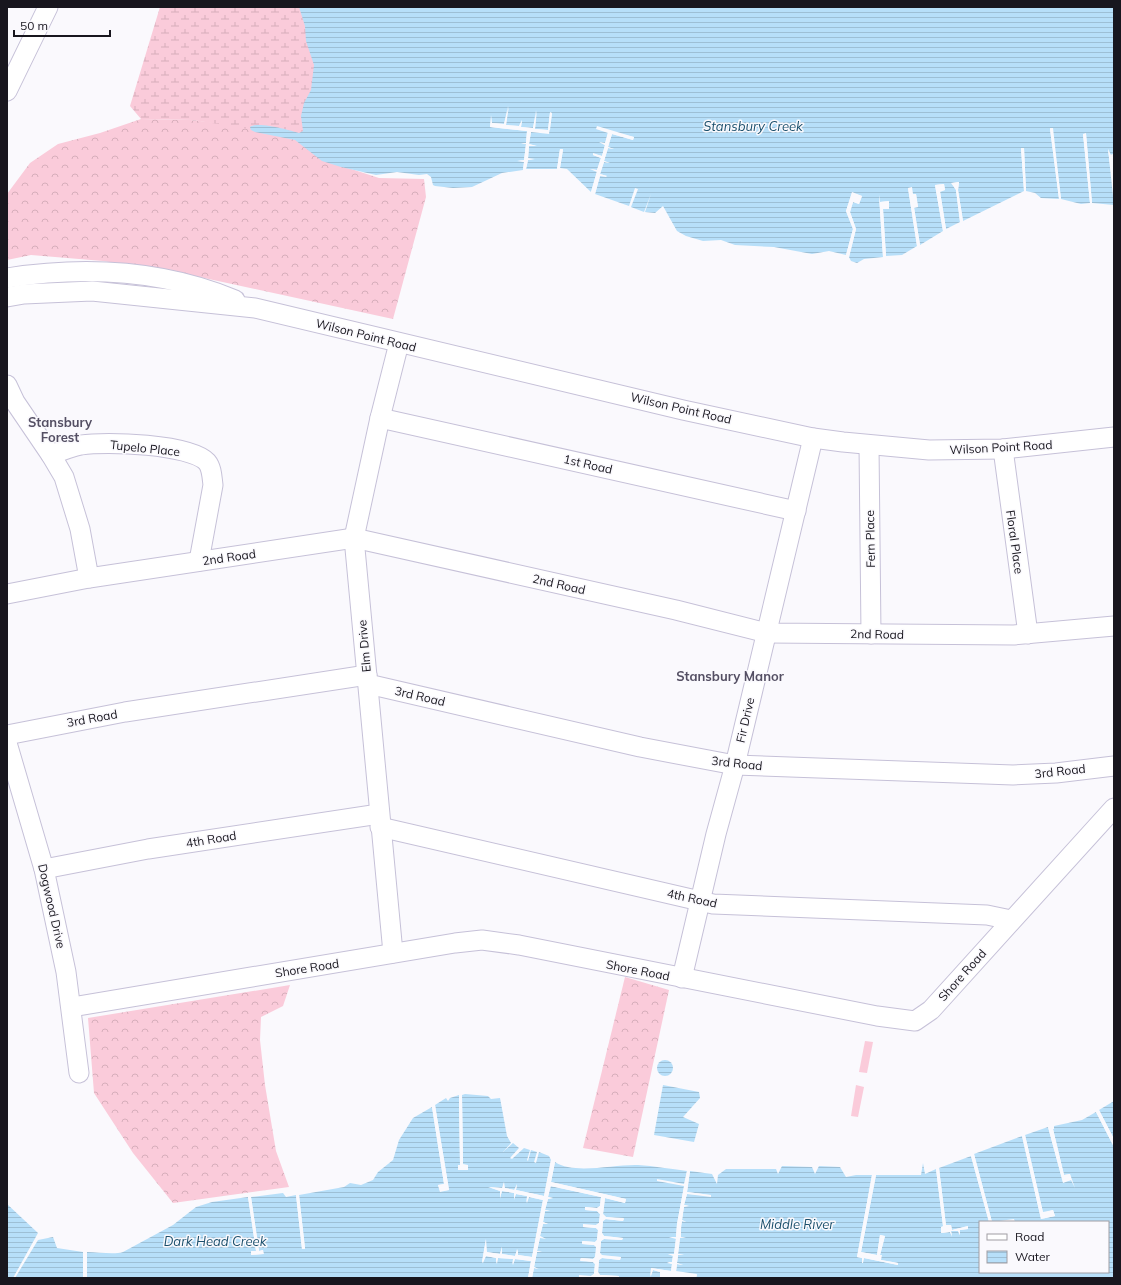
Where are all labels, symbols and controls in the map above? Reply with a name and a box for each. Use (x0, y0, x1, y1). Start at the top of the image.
scale bar (14, 12, 110, 38)
text: 50 m (20, 18, 48, 33)
water label: Stansbury Creek (703, 118, 803, 134)
street label: Wilson Point Road (314, 315, 418, 355)
street label: Wilson Point Road (629, 389, 733, 427)
district label: Stansbury Forest (28, 414, 93, 445)
street label: Tupelo Place (109, 437, 181, 459)
street label: Wilson Point Road (949, 437, 1053, 457)
street label: 1st Road (562, 451, 614, 477)
street label: Floral Place (1003, 509, 1027, 575)
street label: Fern Place (862, 510, 878, 568)
street label: 2nd Road (201, 546, 257, 568)
street label: 2nd Road (531, 571, 587, 597)
street label: Elm Drive (354, 619, 374, 673)
street label: 2nd Road (850, 626, 904, 642)
district label: Stansbury Manor (676, 668, 785, 685)
street label: 3rd Road (393, 683, 447, 709)
street label: Fir Drive (733, 696, 757, 744)
street label: 3rd Road (65, 706, 119, 730)
street label: 3rd Road (711, 753, 763, 773)
street label: 3rd Road (1034, 761, 1086, 781)
street label: 4th Road (185, 828, 237, 850)
street label: Dogwood Drive (35, 862, 69, 950)
street label: 4th Road (666, 885, 718, 911)
street label: Shore Road (935, 946, 989, 1004)
street label: Shore Road (274, 956, 340, 980)
street label: Shore Road (605, 956, 671, 984)
water label: Middle River (760, 1216, 835, 1232)
legend (979, 1221, 1109, 1273)
text: Road (1015, 1229, 1044, 1244)
water label: Dark Head Creek (164, 1233, 267, 1249)
text: Water (1015, 1249, 1051, 1264)

